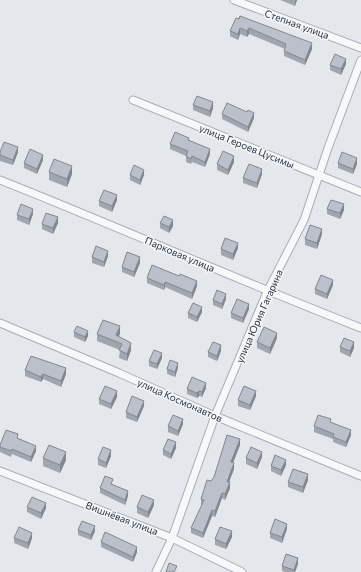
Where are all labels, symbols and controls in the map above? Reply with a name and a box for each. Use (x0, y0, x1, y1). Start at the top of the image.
street label: Степная улица (263, 7, 331, 41)
street label: улица Героев Цусимы (198, 121, 296, 171)
street label: Парковая улица (143, 234, 217, 274)
street label: улица Юрия Гагарина (233, 267, 285, 365)
street label: улица Космонавтов (136, 376, 224, 424)
street label: Вишнёвая улица (84, 499, 160, 537)

